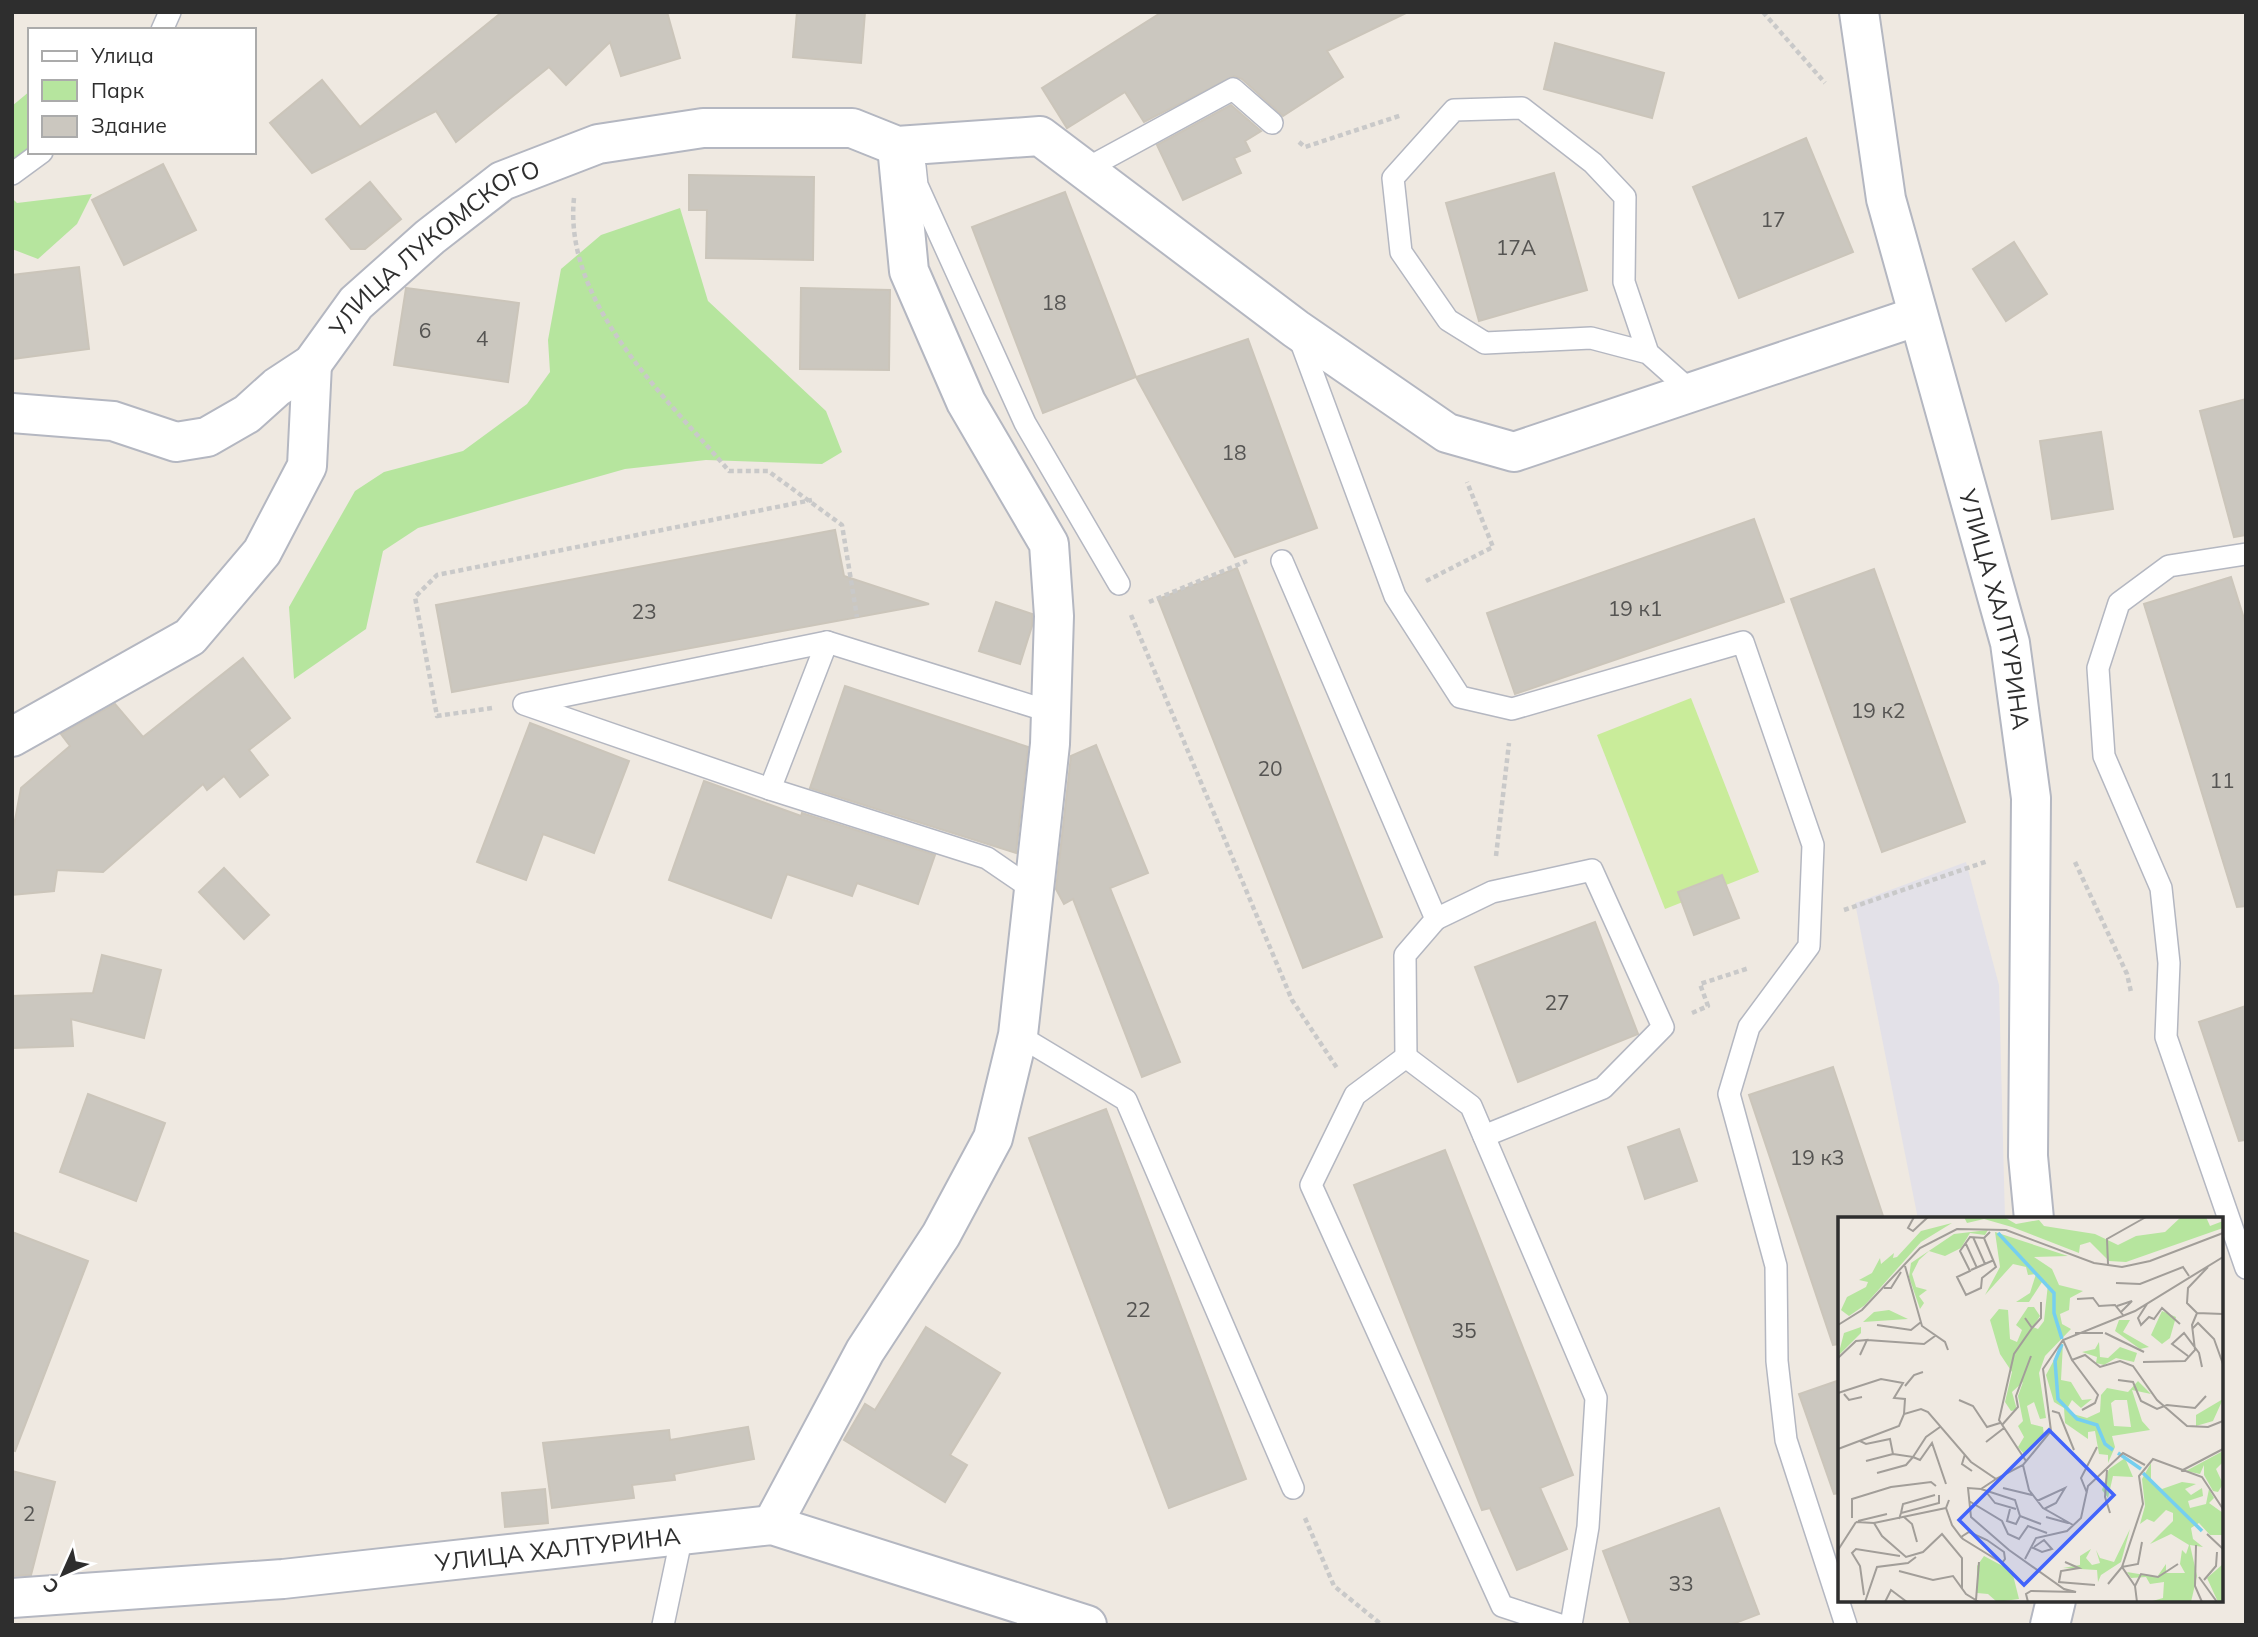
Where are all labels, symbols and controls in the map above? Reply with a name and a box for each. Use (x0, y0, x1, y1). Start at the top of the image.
legend (28, 28, 256, 154)
text: Улица (90, 42, 154, 68)
text: Парк (91, 77, 145, 103)
text: Здание (91, 112, 167, 138)
street label: УЛИЦА ЛУКОМСКОГО (322, 153, 544, 343)
house number: 17 (1760, 206, 1786, 232)
house number: 17А (1496, 234, 1537, 260)
house number: 18 (1041, 289, 1067, 315)
house number: 6 (419, 317, 431, 343)
house number: 4 (476, 325, 489, 351)
house number: 18 (1221, 439, 1247, 465)
street label: УЛИЦА ХАЛТУРИНА (1952, 485, 2037, 732)
house number: 19 к1 (1608, 595, 1662, 621)
house number: 23 (631, 598, 657, 624)
house number: 19 к2 (1851, 697, 1905, 723)
house number: 20 (1257, 755, 1283, 781)
house number: 11 (2209, 767, 2235, 793)
house number: 27 (1544, 989, 1570, 1015)
house number: 19 к3 (1790, 1144, 1844, 1170)
inset map (1838, 1217, 2223, 1602)
house number: 22 (1125, 1296, 1151, 1322)
house number: 35 (1451, 1317, 1477, 1343)
house number: 2 (23, 1500, 35, 1526)
street label: УЛИЦА ХАЛТУРИНА (432, 1520, 682, 1577)
north arrow (28, 1539, 98, 1609)
house number: 33 (1668, 1570, 1694, 1596)
text: С (38, 1573, 64, 1599)

